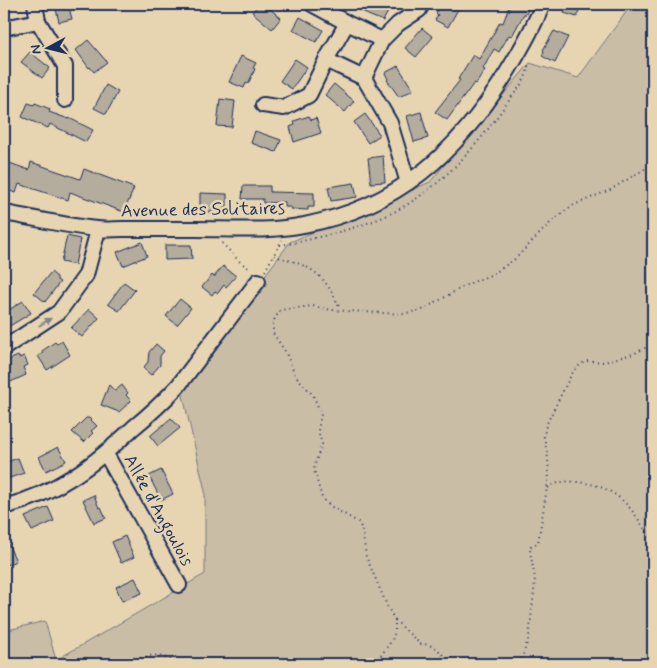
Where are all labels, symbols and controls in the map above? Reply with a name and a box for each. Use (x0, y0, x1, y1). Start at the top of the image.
north arrow (22, 22, 72, 72)
text: N (27, 44, 46, 55)
street label: Avenue des Solitaires (121, 197, 285, 223)
one-way arrow (38, 317, 51, 326)
street label: Allée d'Angoulois (116, 450, 199, 572)

